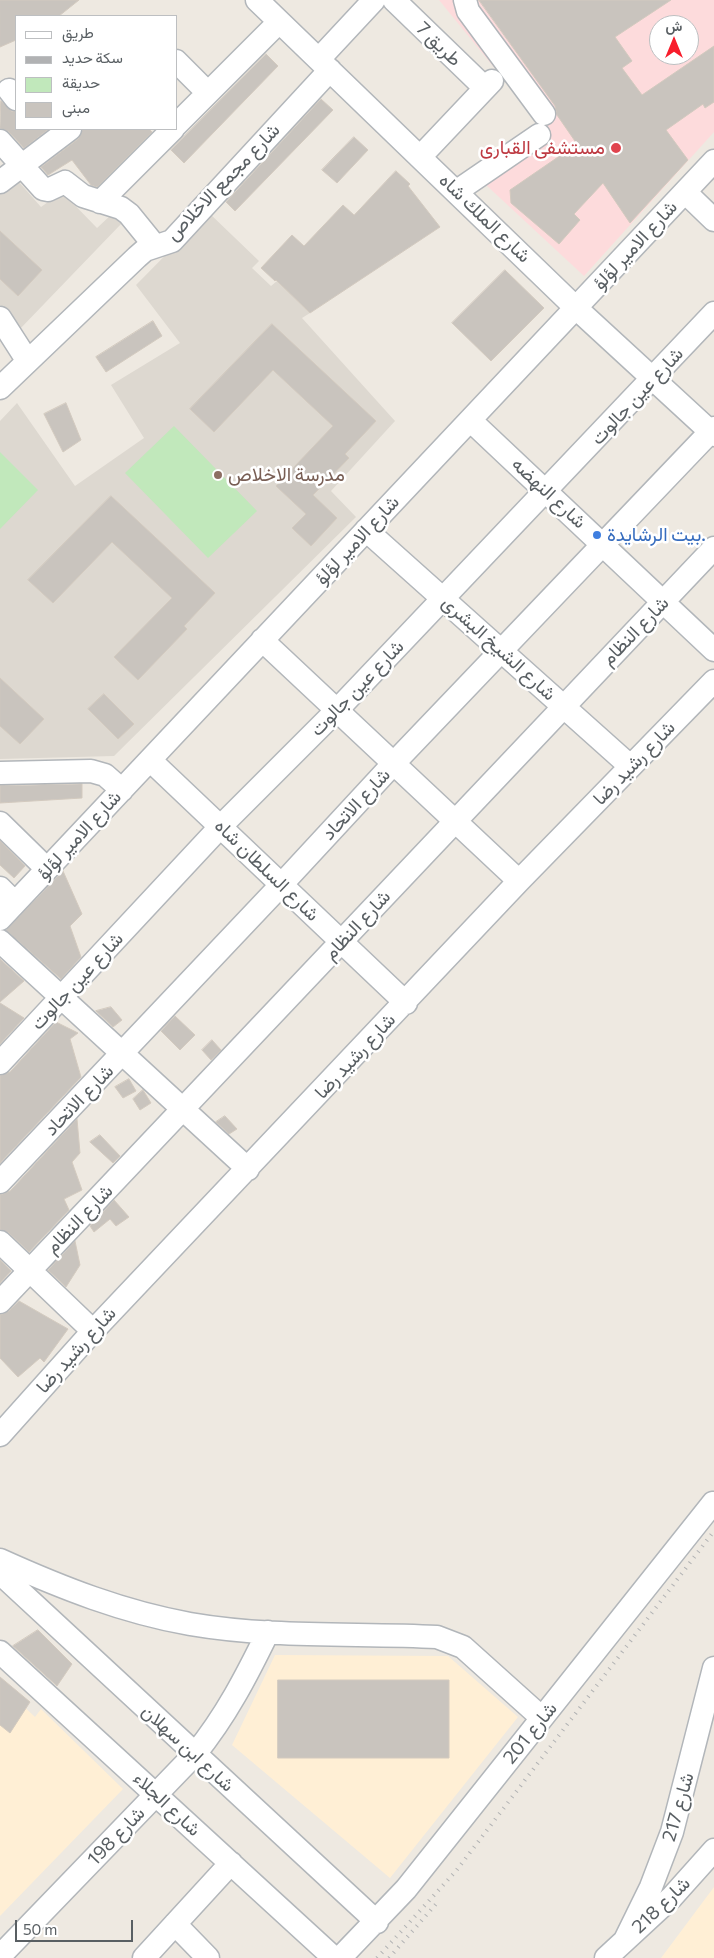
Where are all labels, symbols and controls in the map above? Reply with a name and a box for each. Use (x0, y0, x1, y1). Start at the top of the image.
legend (15, 15, 178, 130)
north arrow (649, 15, 699, 65)
street label: طريق 7 (412, 17, 466, 71)
text: ش (666, 17, 682, 34)
text: طريق (62, 23, 94, 41)
text: سكة حديد (62, 48, 123, 66)
text: حديقة (62, 73, 100, 91)
text: مبنى (62, 98, 90, 116)
street label: شارع مجمع الاخلاص (161, 119, 285, 245)
place label: مستشفى القبارى (480, 137, 605, 159)
marker: مستشفى القبارى (609, 141, 623, 155)
street label: شارع الملك شاه (434, 169, 536, 267)
street label: شارع الامير لؤلؤ (588, 196, 682, 294)
street label: شارع عين جالوت (586, 343, 688, 449)
street label: شارع النهضه (507, 453, 591, 533)
place label: مدرسة الاخلاص (228, 464, 345, 486)
marker: مدرسة الاخلاص (212, 469, 224, 481)
street label: شارع الامير لؤلؤ (310, 491, 404, 589)
place label: بيت الرشايدة. (607, 524, 706, 546)
marker: بيت الرشايدة. (591, 529, 603, 541)
street label: شارع الشيخ البشرى (437, 591, 561, 705)
street label: شارع النظام (597, 592, 673, 670)
street label: شارع عين جالوت (305, 635, 409, 741)
street label: شارع رشيد رضا (588, 716, 680, 810)
street label: شارع الاتحاد (317, 763, 395, 845)
street label: شارع الامير لؤلؤ (32, 786, 126, 884)
street label: شارع السلطان شاه (210, 814, 324, 926)
street label: شارع النظام (319, 885, 395, 965)
street label: شارع عين جالوت (26, 928, 128, 1034)
street label: شارع رشيد رضا (310, 1009, 400, 1103)
street label: شارع الاتحاد (40, 1060, 118, 1140)
street label: شارع النظام (41, 1180, 117, 1258)
street label: شارع رشيد رضا (31, 1302, 121, 1398)
street label: شارع 201 (498, 1698, 562, 1768)
street label: شارع ابن سهلان (137, 1699, 239, 1797)
street label: شارع الجلاء (129, 1767, 205, 1841)
street label: شارع 217 (657, 1770, 699, 1844)
street label: شارع 198 (82, 1802, 150, 1870)
street label: شارع 218 (627, 1872, 695, 1938)
scale bar (18, 1910, 135, 1942)
text: 50 m (23, 1920, 57, 1938)

